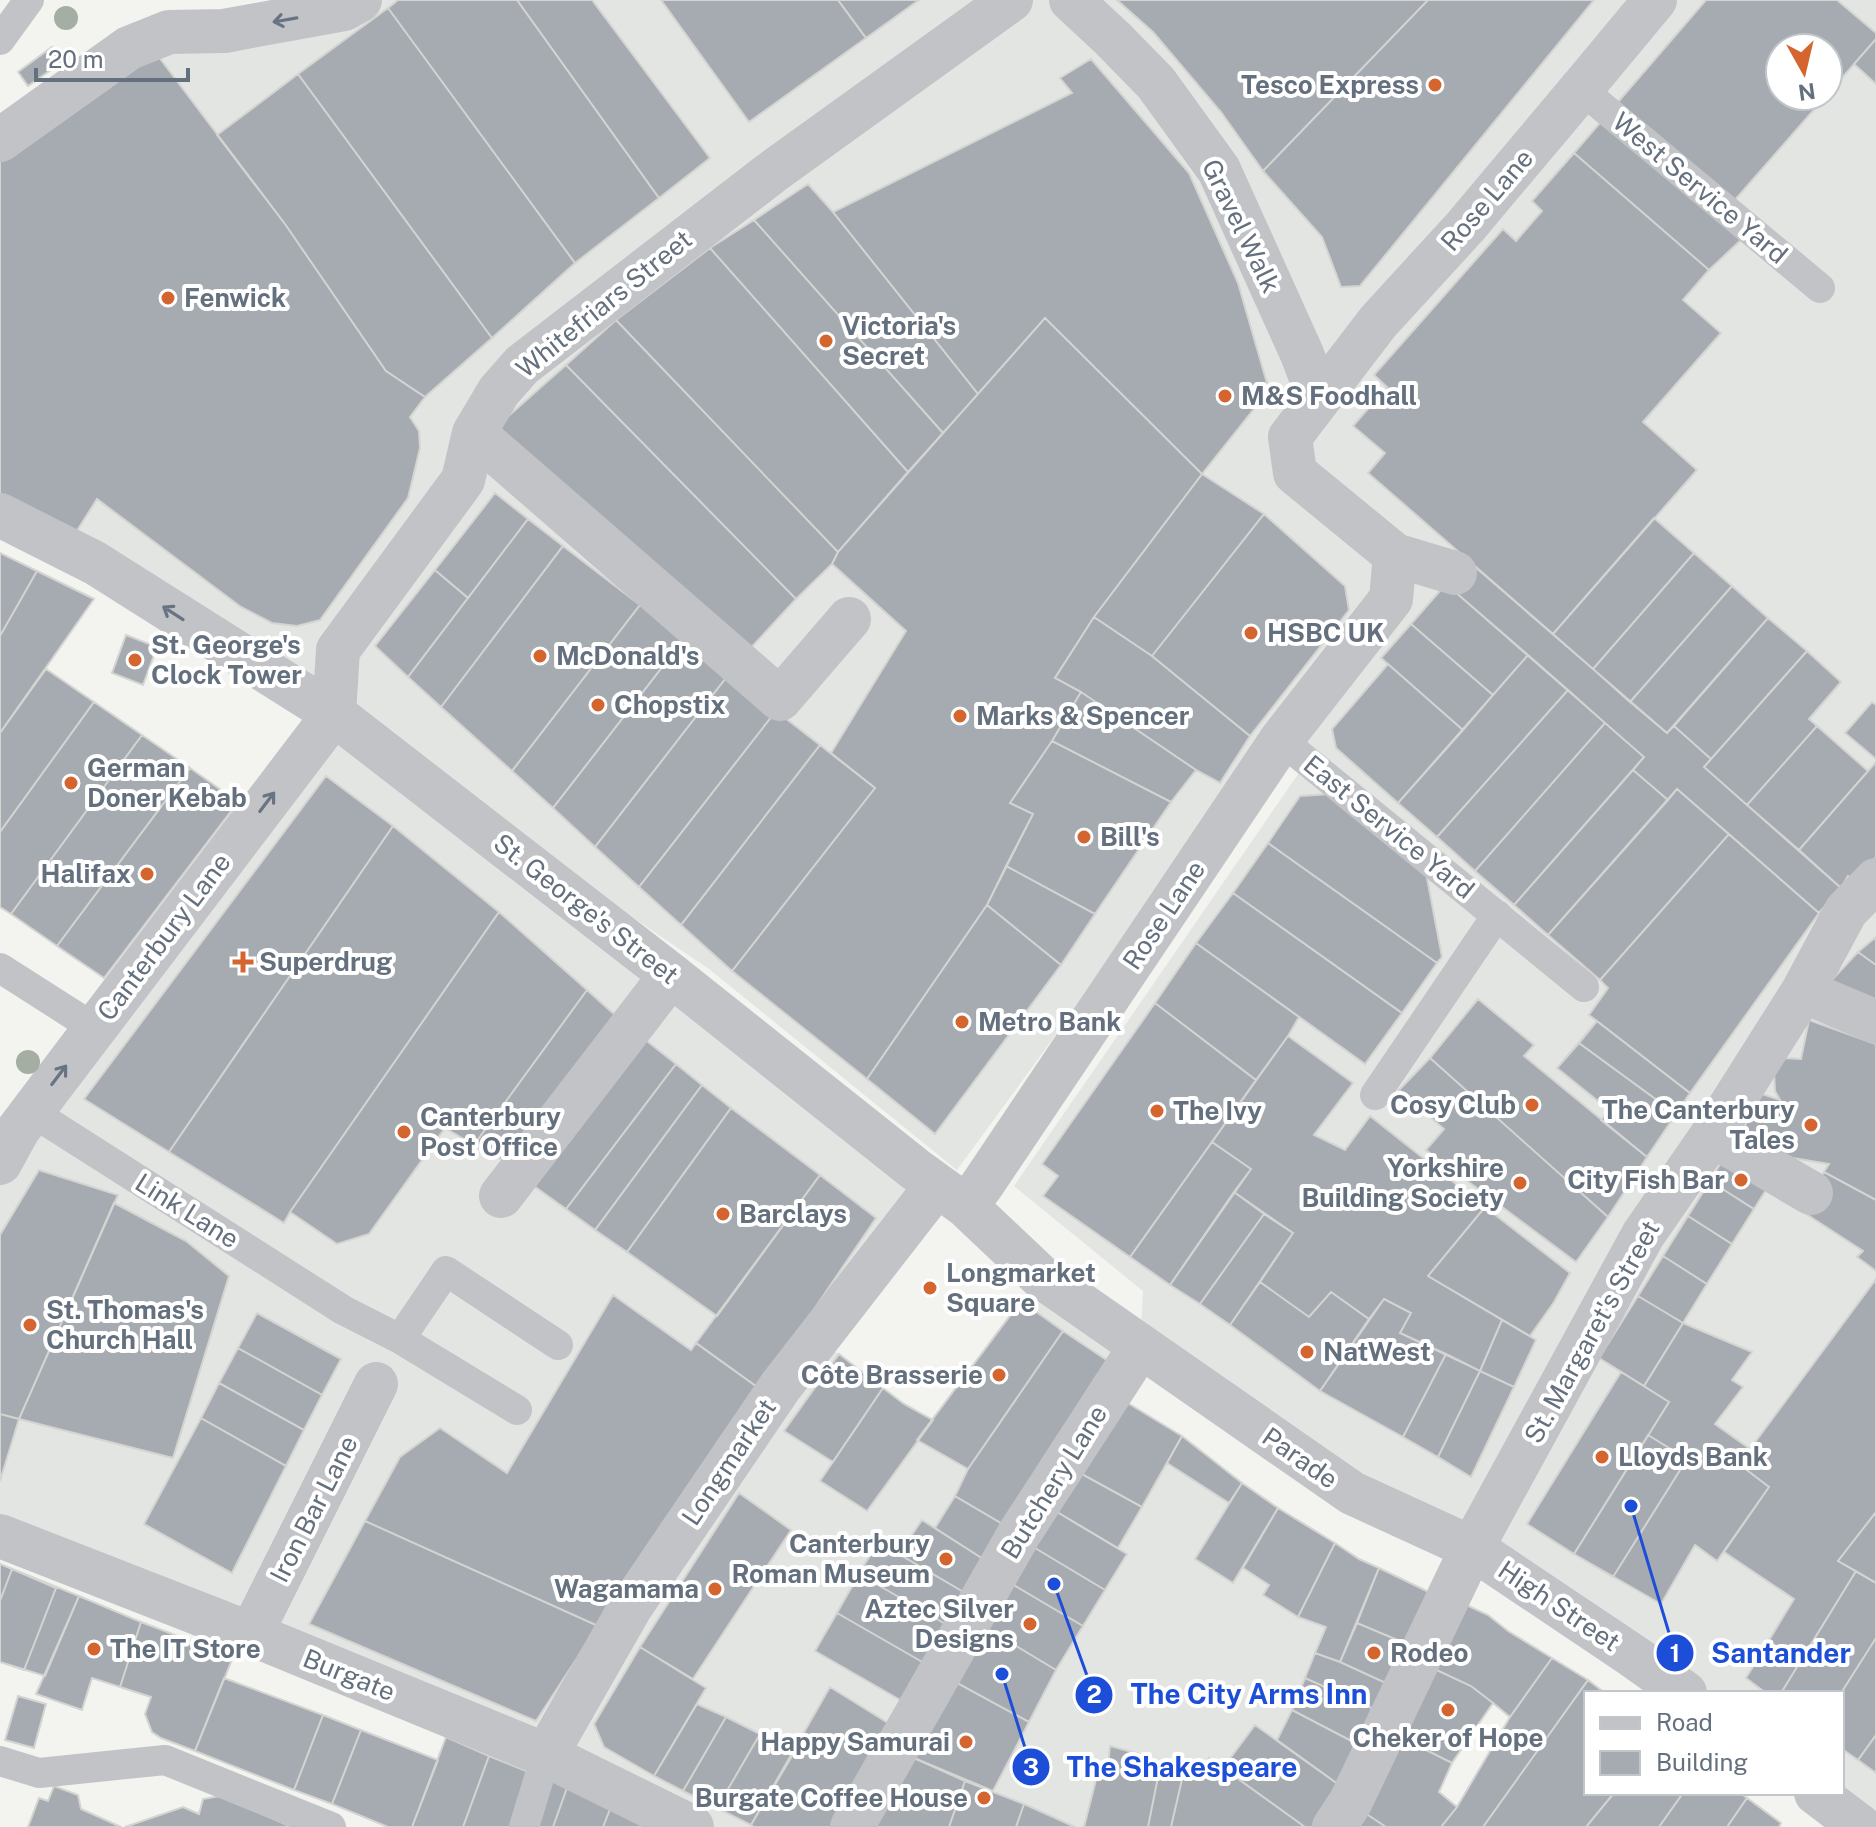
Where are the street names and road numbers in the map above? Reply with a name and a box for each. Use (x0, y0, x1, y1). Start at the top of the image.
street label: West Service Yard (1607, 105, 1794, 270)
street label: Rose Lane (1434, 143, 1539, 257)
street label: Gravel Walk (1196, 154, 1287, 297)
street label: Whitefriars Street (510, 223, 698, 384)
street label: East Service Yard (1298, 748, 1481, 905)
street label: St. George's Street (488, 827, 685, 990)
street label: Canterbury Lane (91, 847, 237, 1026)
street label: Rose Lane (1116, 854, 1211, 975)
street label: Link Lane (130, 1167, 245, 1255)
street label: St. Margaret's Street (1517, 1215, 1666, 1448)
street label: Longmarket (675, 1393, 782, 1531)
street label: Butchery Lane (994, 1399, 1113, 1564)
street label: Parade (1257, 1421, 1344, 1495)
street label: Iron Bar Lane (263, 1430, 364, 1587)
street label: High Street (1493, 1554, 1626, 1658)
street label: Burgate (299, 1642, 400, 1707)

